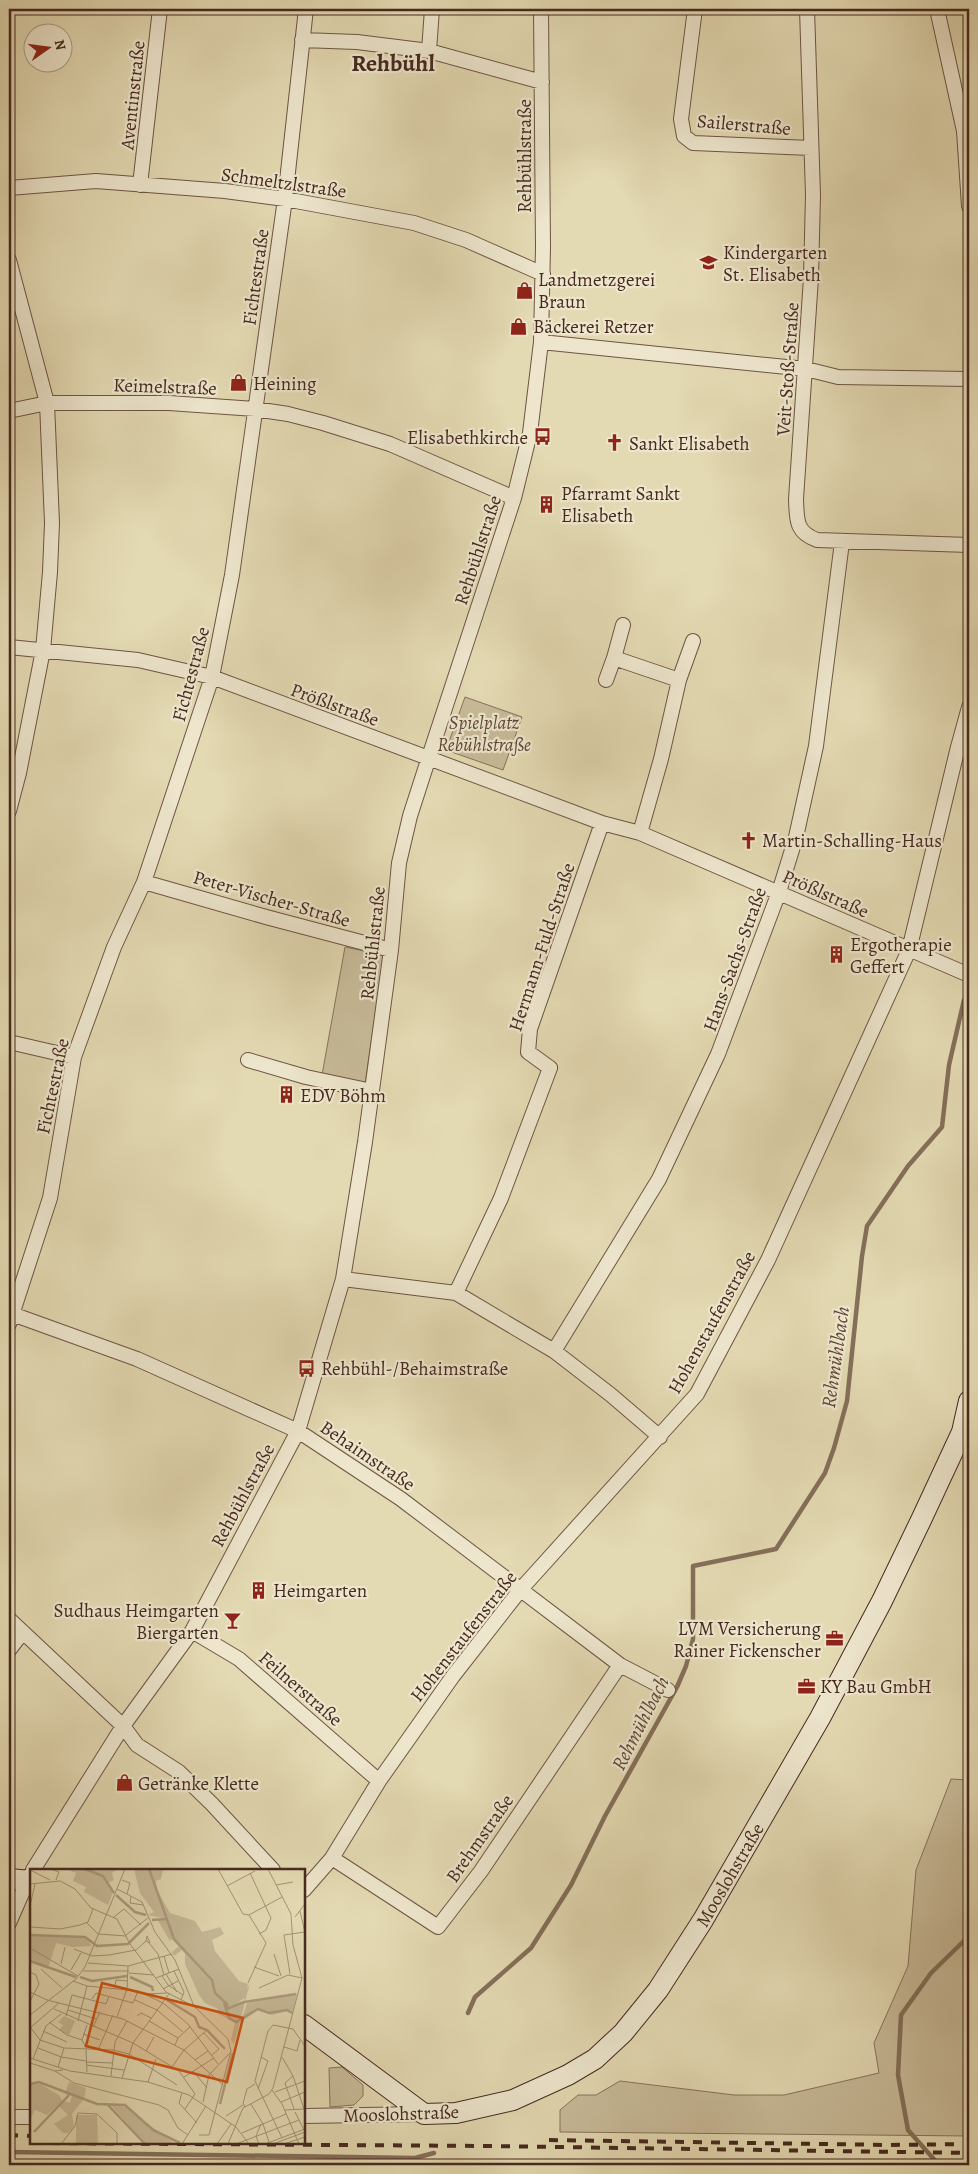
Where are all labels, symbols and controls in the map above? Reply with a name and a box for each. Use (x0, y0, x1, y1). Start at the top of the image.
north arrow (22, 22, 72, 72)
text: N (50, 38, 71, 52)
street label: Aventinstraße (114, 39, 152, 152)
district label: Rehbühl (351, 47, 435, 79)
street label: Rehbühlstraße (512, 99, 538, 213)
street label: Sailerstraße (696, 108, 792, 142)
street label: Schmeltzlstraße (220, 161, 348, 205)
street label: Fichtestraße (236, 227, 276, 327)
place label: Kindergarten St. Elisabeth (723, 240, 827, 288)
school or university icon: Kindergarten St. Elisabeth (699, 253, 719, 273)
place label: Landmetzgerei Braun (538, 267, 655, 315)
shop icon: Landmetzgerei Braun (514, 280, 534, 300)
street label: Veit-Stoß-Straße (770, 301, 806, 438)
place label: Bäckerei Retzer (533, 314, 654, 340)
shop icon: Bäckerei Retzer (509, 316, 529, 336)
place label: Heining (253, 371, 317, 397)
street label: Keimelstraße (113, 372, 217, 402)
shop icon: Heining (229, 373, 249, 393)
place label: Elisabethkirche (407, 425, 528, 451)
bus stop icon: Elisabethkirche (532, 427, 552, 447)
place label: Sankt Elisabeth (629, 431, 750, 457)
church icon: Sankt Elisabeth (605, 433, 625, 453)
place label: Pfarramt Sankt Elisabeth (561, 481, 680, 529)
street label: Rehbühlstraße (448, 492, 508, 609)
building icon: Pfarramt Sankt Elisabeth (537, 494, 557, 514)
street label: Fichtestraße (166, 624, 216, 725)
street label: Prößlstraße (287, 677, 382, 733)
park label: Spielplatz Rebühlstraße (437, 710, 531, 758)
place label: Martin-Schalling-Haus (762, 828, 942, 854)
church icon: Martin-Schalling-Haus (738, 830, 758, 850)
street label: Hermann-Fuld-Straße (502, 860, 582, 1035)
street label: Prößlstraße (778, 863, 873, 925)
street label: Peter-Vischer-Straße (190, 864, 353, 934)
street label: Hans-Sachs-Straße (697, 884, 773, 1035)
street label: Rehbühlstraße (354, 885, 392, 1001)
place label: Ergotherapie Geffert (850, 932, 952, 980)
building icon: Ergotherapie Geffert (826, 945, 846, 965)
street label: Fichtestraße (30, 1036, 76, 1136)
place label: EDV Böhm (300, 1083, 386, 1109)
building icon: EDV Böhm (276, 1085, 296, 1105)
street label: Hohenstaufenstraße (662, 1246, 762, 1399)
water label: Rehmühlbach (815, 1305, 856, 1410)
place label: Rehbühl-/Behaimstraße (321, 1356, 508, 1382)
bus stop icon: Rehbühl-/Behaimstraße (297, 1358, 317, 1378)
street label: Behaimstraße (315, 1414, 420, 1497)
street label: Rehbühlstraße (205, 1439, 281, 1552)
street label: Hohenstaufenstraße (404, 1566, 523, 1708)
place label: Heimgarten (273, 1578, 367, 1604)
building icon: Heimgarten (249, 1580, 269, 1600)
place label: Sudhaus Heimgarten Biergarten (54, 1598, 219, 1646)
bar icon: Sudhaus Heimgarten Biergarten (223, 1611, 243, 1631)
place label: LVM Versicherung Rainer Fickenscher (673, 1616, 821, 1664)
office icon: LVM Versicherung Rainer Fickenscher (825, 1629, 845, 1649)
street label: Feilnerstraße (253, 1645, 348, 1732)
water label: Rehmühlbach (605, 1672, 676, 1775)
place label: KY Bau GmbH (820, 1674, 932, 1700)
office icon: KY Bau GmbH (796, 1676, 816, 1696)
place label: Getränke Klette (138, 1771, 259, 1797)
shop icon: Getränke Klette (114, 1773, 134, 1793)
street label: Brehmstraße (440, 1789, 520, 1888)
street label: Mooslohstraße (690, 1818, 771, 1932)
inset map (30, 1869, 305, 2144)
street label: Mooslohstraße (343, 2099, 460, 2129)

